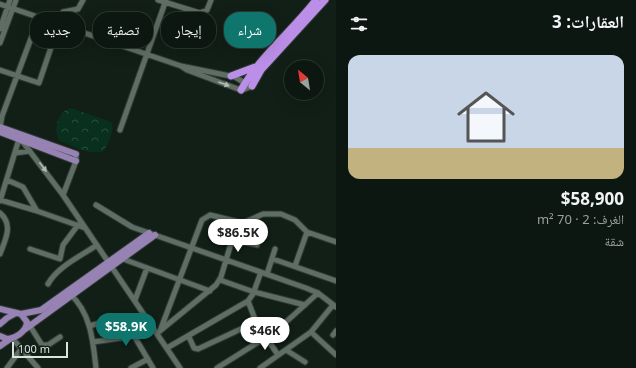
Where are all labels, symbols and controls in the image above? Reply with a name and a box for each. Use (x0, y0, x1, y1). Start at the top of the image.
text: العقارات: 3 (552, 10, 624, 33)
chip: جديد (30, 12, 85, 48)
chip: تصفية (93, 12, 153, 48)
chip: إيجار (161, 12, 216, 48)
chip: شراء (224, 12, 276, 48)
icon: filters (348, 13, 370, 35)
north arrow (284, 60, 324, 100)
map controls (284, 60, 324, 100)
one-way arrow (218, 81, 230, 87)
icon: home (450, 81, 522, 153)
one-way arrow (38, 162, 47, 173)
text: $58,900 (561, 187, 624, 210)
text: الغرف: 2 · 70 m² (537, 210, 624, 228)
pin: $86.5K (205, 219, 271, 253)
text: $86.5K (217, 223, 259, 241)
text: شقة (605, 232, 624, 250)
pin: $58.9K (93, 313, 159, 347)
text: $58.9K (105, 317, 147, 335)
pin: $46K (241, 317, 289, 351)
text: $46K (250, 321, 280, 339)
scale bar (12, 340, 68, 359)
text: 100 m (18, 341, 50, 356)

